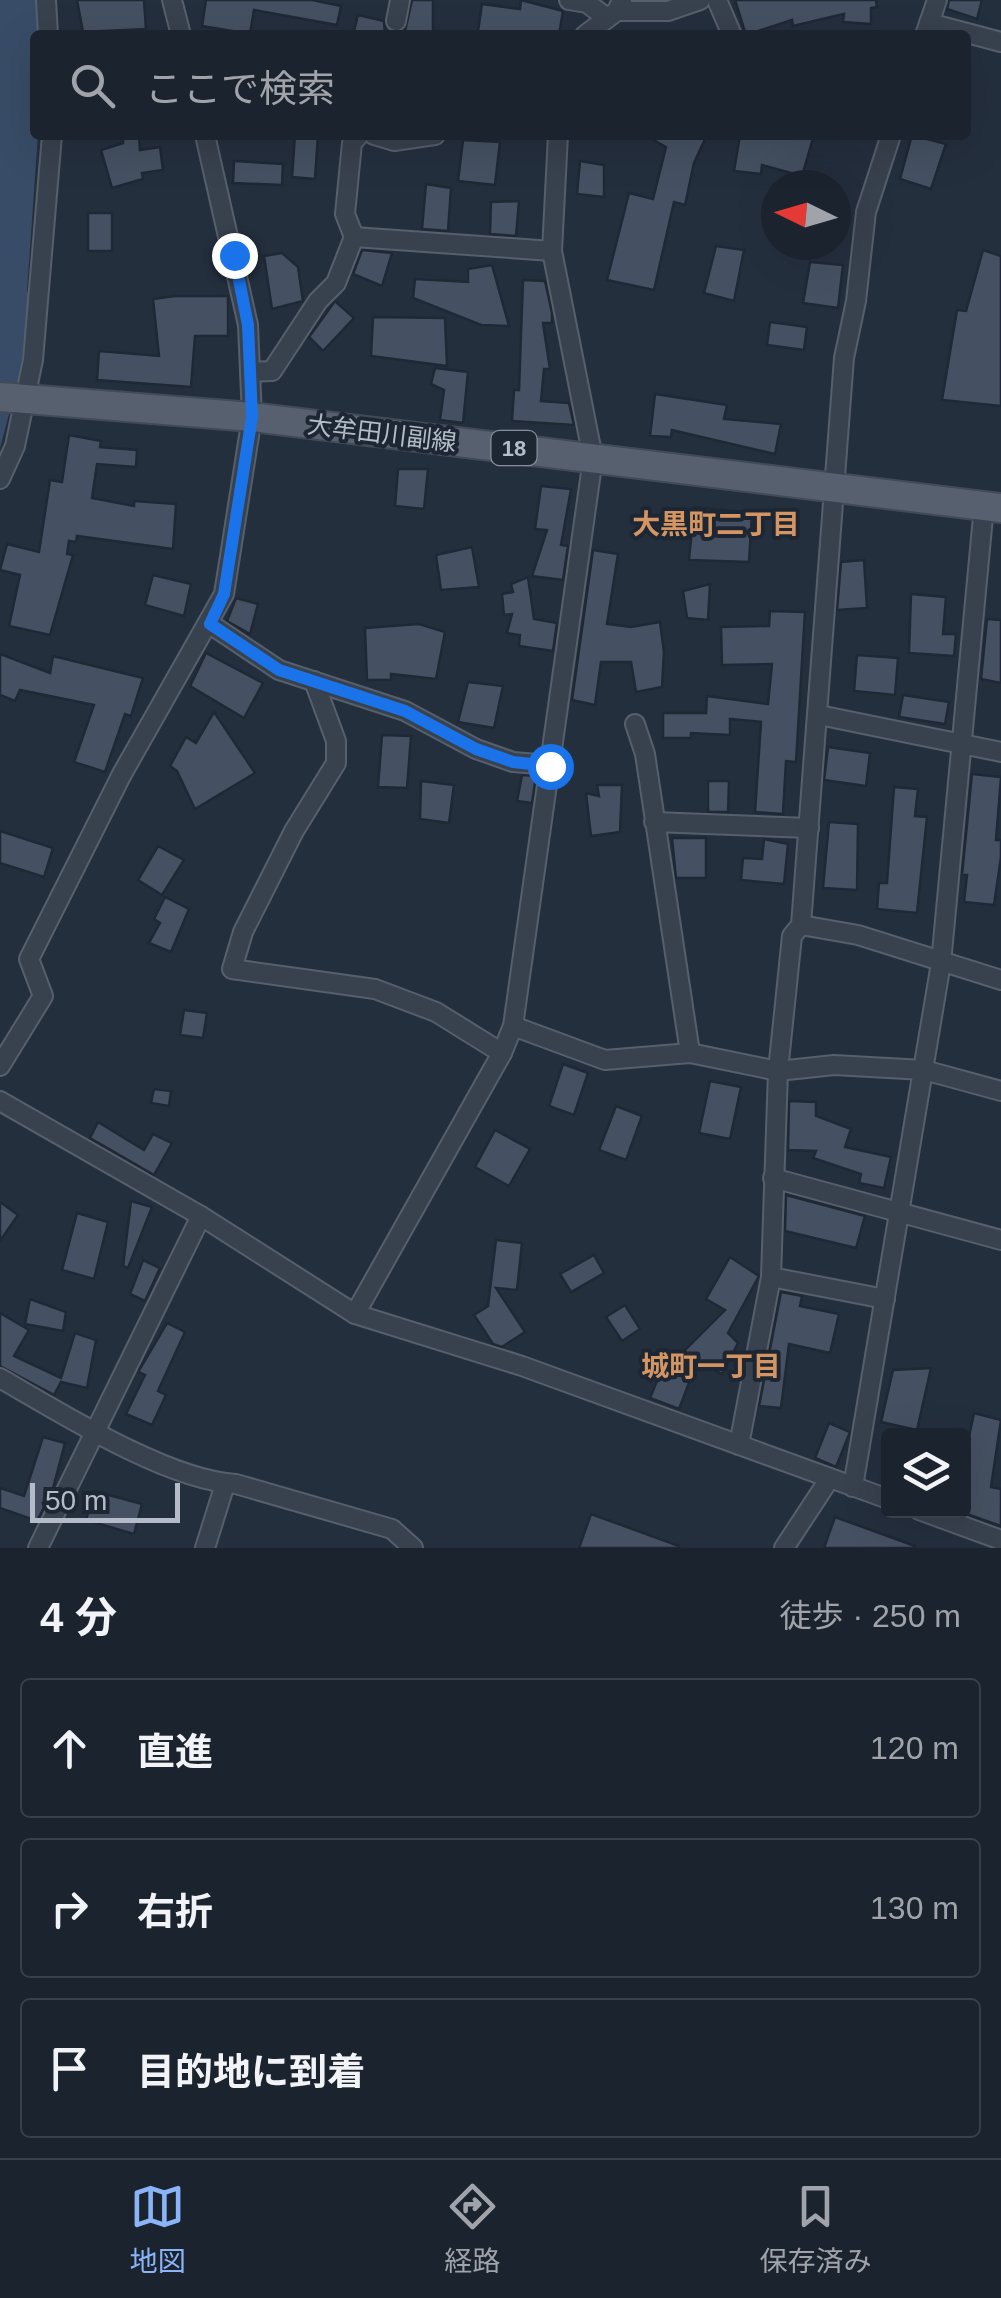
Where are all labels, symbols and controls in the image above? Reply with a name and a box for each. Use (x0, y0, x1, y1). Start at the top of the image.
search box (30, 30, 971, 140)
icon: search (65, 58, 120, 113)
text: ここで検索 (145, 68, 335, 110)
north arrow (761, 170, 851, 260)
route end (212, 233, 258, 279)
street label: 大牟田川副線 (306, 410, 458, 456)
road number: 18 (492, 431, 536, 465)
district label: 大黒町二丁目 (632, 509, 800, 540)
route start (528, 744, 574, 790)
district label: 城町一丁目 (641, 1351, 781, 1382)
map controls (881, 1428, 971, 1518)
button: layers (881, 1428, 971, 1518)
scale bar (30, 1478, 180, 1522)
text: 50 m (45, 1485, 107, 1516)
text: 4 分 (40, 1594, 117, 1641)
text: 徒歩 · 250 m (780, 1598, 961, 1634)
icon: ahead (42, 1721, 97, 1776)
text: 120 m (870, 1730, 959, 1766)
text: 直進 (137, 1731, 213, 1773)
icon: right (42, 1881, 97, 1936)
text: 130 m (870, 1890, 959, 1926)
text: 右折 (137, 1891, 213, 1933)
icon: arrive (42, 2041, 97, 2096)
text: 目的地に到着 (137, 2051, 365, 2093)
tab: 地図 (129, 2179, 186, 2279)
tab: 経路 (444, 2179, 501, 2279)
tab: 保存済み (759, 2179, 872, 2279)

